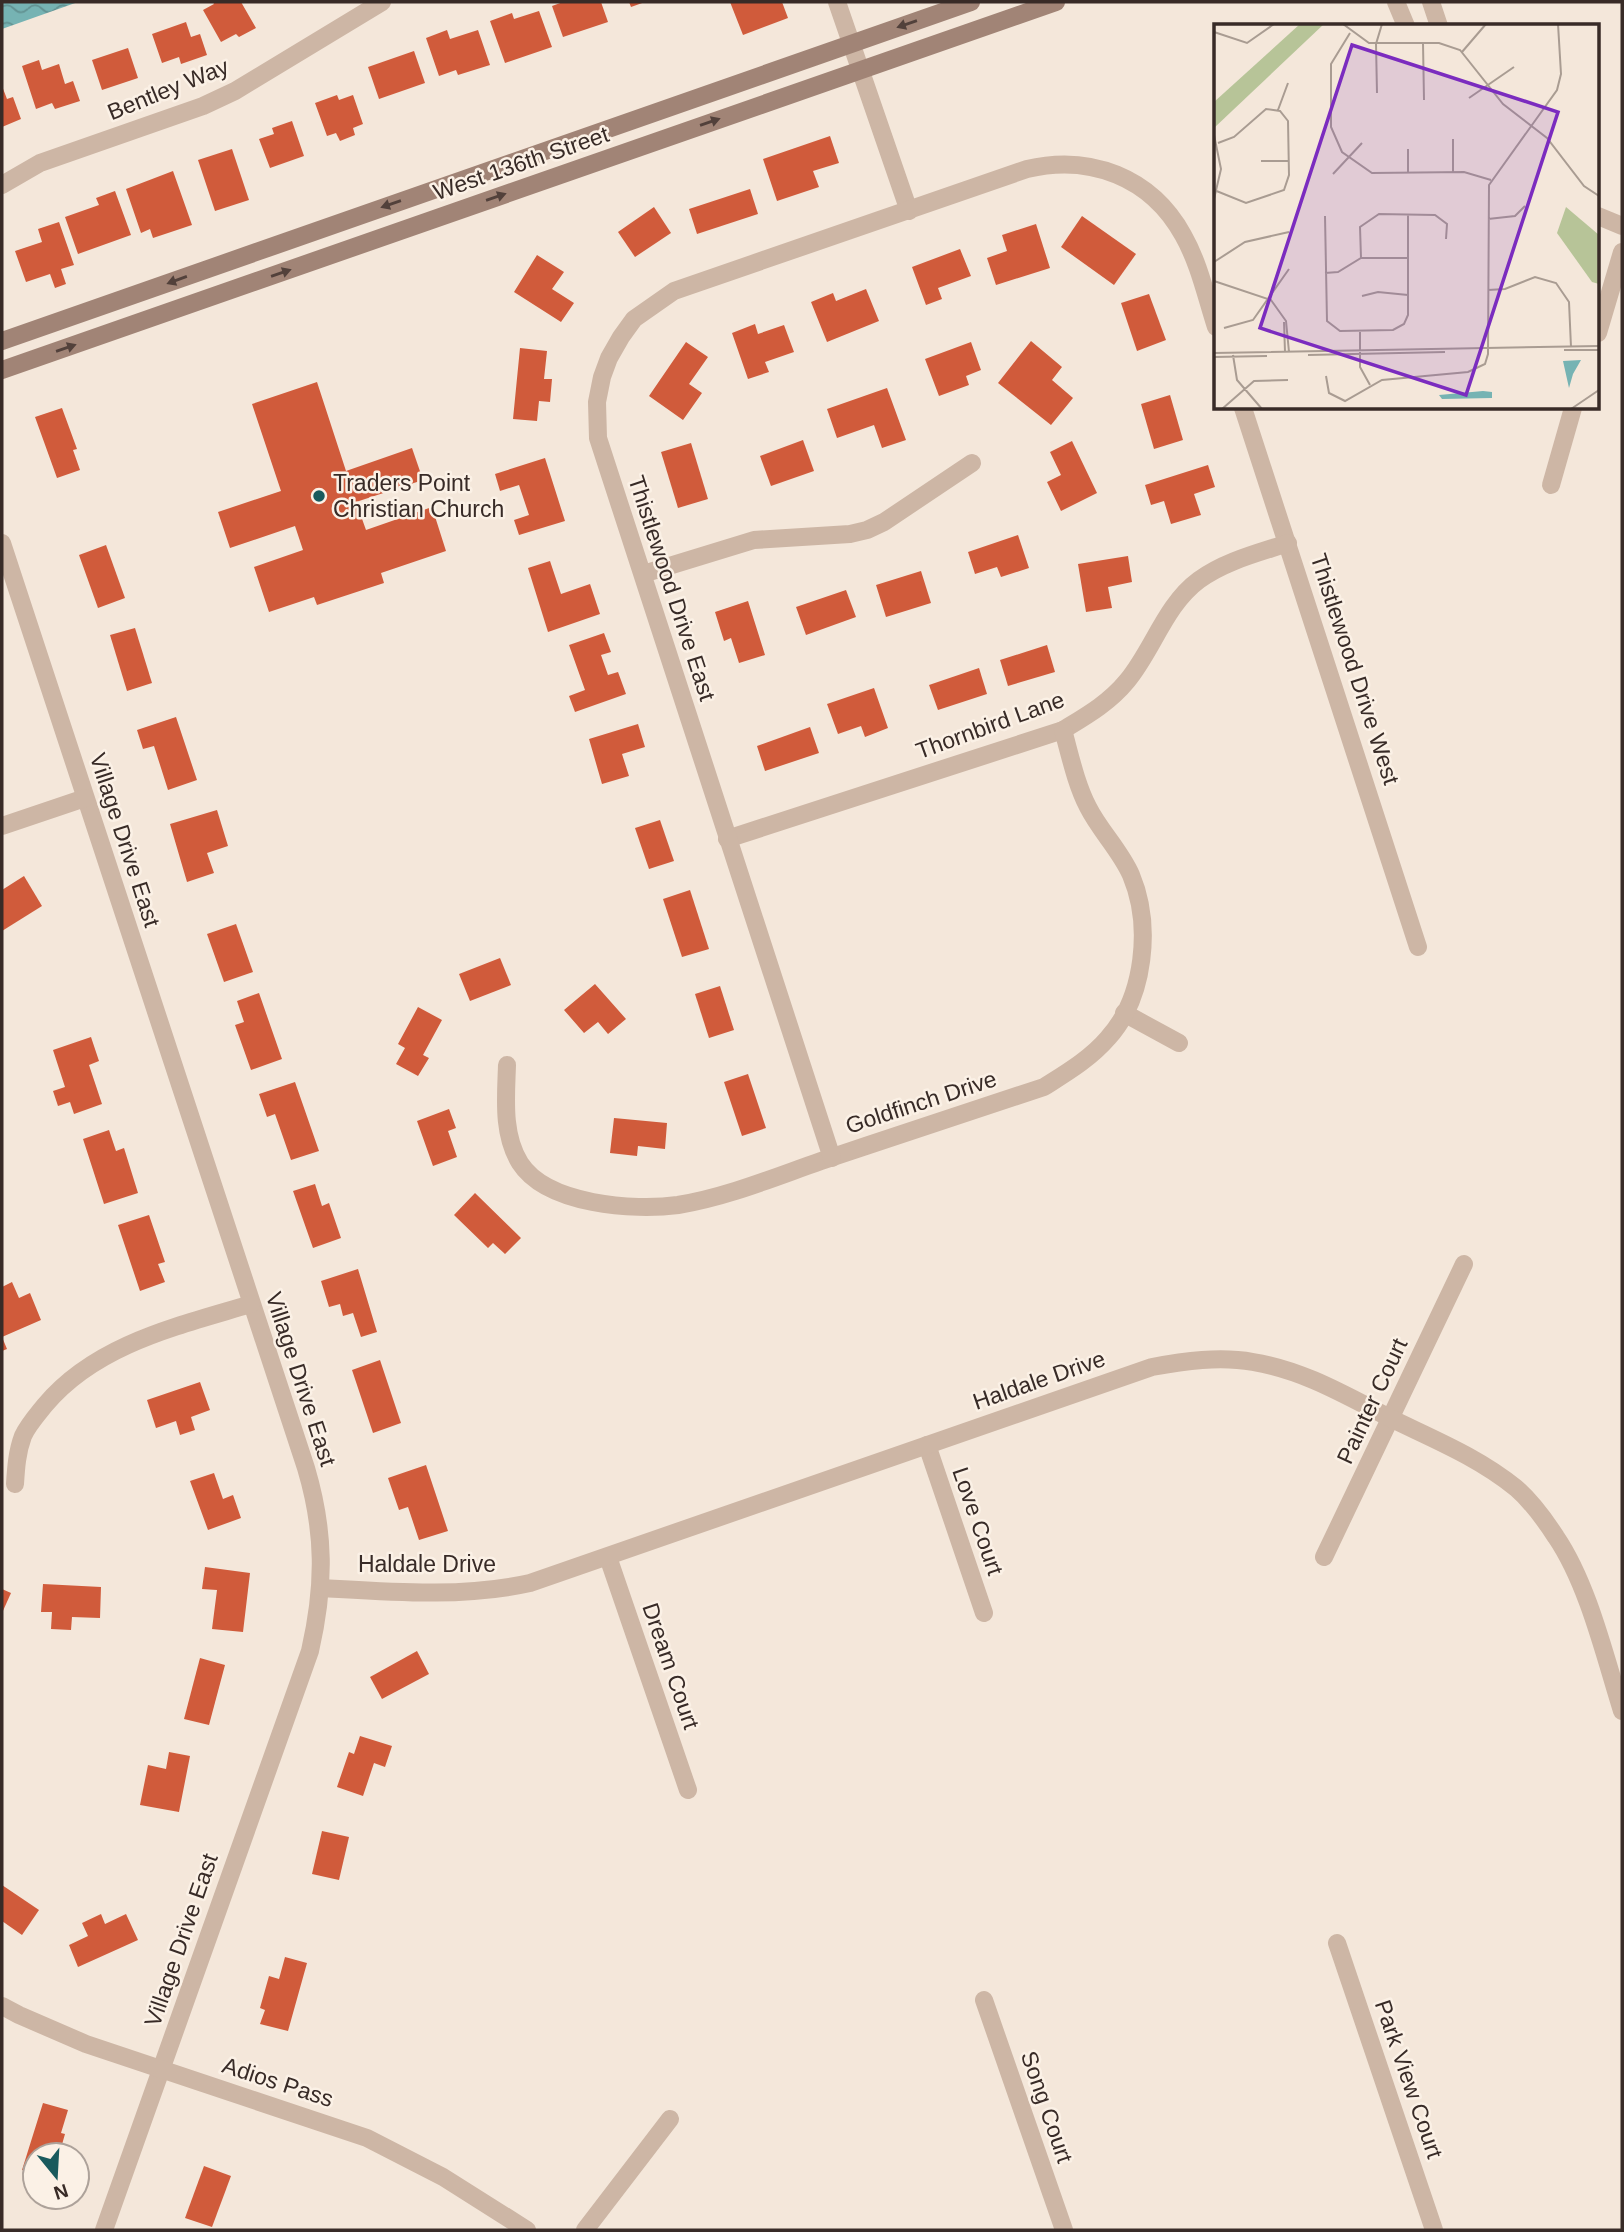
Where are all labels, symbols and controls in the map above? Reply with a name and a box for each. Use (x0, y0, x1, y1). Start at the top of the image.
one-way arrow (896, 19, 917, 30)
inset map (1214, 24, 1600, 410)
street label: Bentley Way (104, 53, 233, 125)
one-way arrow (700, 116, 721, 127)
street label: West 136th Street (430, 121, 613, 205)
one-way arrow (485, 191, 506, 202)
one-way arrow (381, 199, 402, 210)
one-way arrow (271, 267, 292, 278)
one-way arrow (166, 275, 187, 286)
one-way arrow (56, 342, 77, 353)
place label: Traders Point Christian Church (333, 470, 504, 522)
street label: Thistlewood Drive East (623, 472, 721, 704)
marker: Traders Point Christian Church (311, 488, 327, 504)
street label: Thistlewood Drive West (1305, 550, 1405, 788)
street label: Thornbird Lane (912, 686, 1068, 764)
street label: Village Drive East (85, 750, 166, 931)
street label: Goldfinch Drive (842, 1065, 1000, 1139)
street label: Village Drive East (261, 1289, 342, 1470)
street label: Painter Court (1332, 1334, 1413, 1468)
street label: Haldale Drive (969, 1345, 1109, 1415)
street label: Love Court (947, 1464, 1009, 1579)
street label: Haldale Drive (358, 1551, 496, 1577)
street label: Dream Court (637, 1600, 705, 1733)
street label: Village Drive East (139, 1850, 223, 2030)
street label: Park View Court (1370, 1996, 1448, 2162)
street label: Song Court (1016, 2048, 1078, 2167)
street label: Adios Pass (219, 2052, 337, 2112)
north arrow (21, 2141, 91, 2211)
text: N (51, 2180, 71, 2204)

